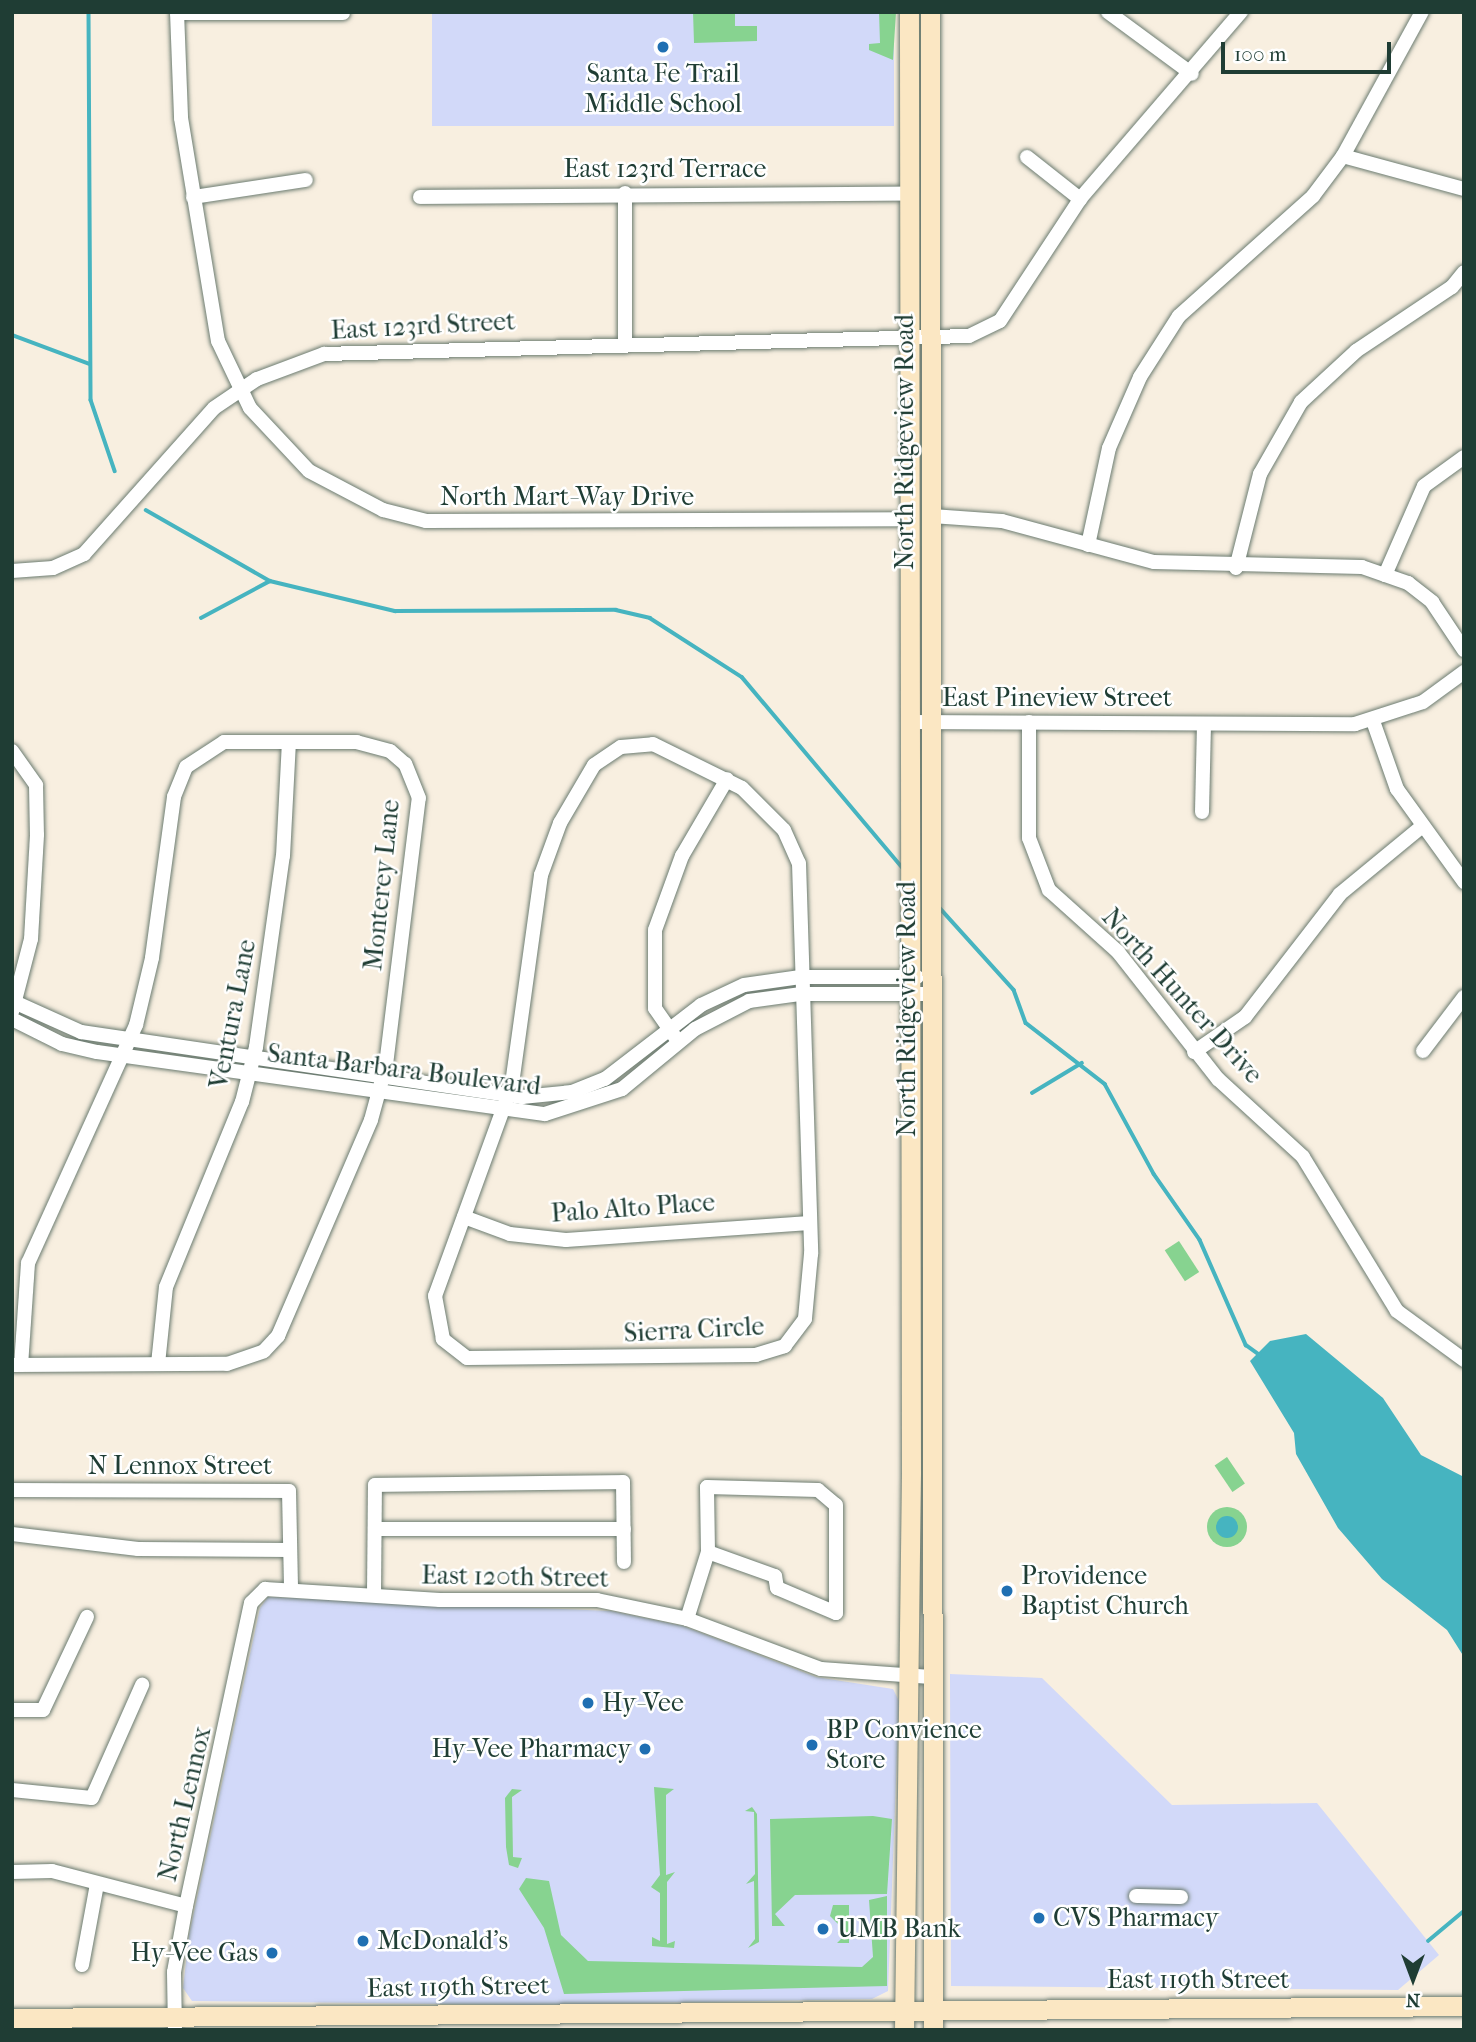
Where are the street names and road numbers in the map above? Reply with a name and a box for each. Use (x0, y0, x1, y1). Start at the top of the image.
street label: East 123rd Terrace (564, 153, 766, 185)
street label: East 123rd Street (330, 306, 516, 346)
street label: North Ridgeview Road (889, 314, 921, 570)
street label: North Mart-Way Drive (440, 481, 694, 513)
street label: East Pineview Street (942, 682, 1172, 714)
street label: Monterey Lane (358, 798, 406, 972)
street label: North Ridgeview Road (891, 881, 923, 1137)
street label: North Hunter Drive (1095, 902, 1269, 1090)
street label: Ventura Lane (203, 937, 263, 1091)
street label: Santa Barbara Boulevard (265, 1038, 543, 1102)
street label: Palo Alto Place (550, 1187, 716, 1229)
street label: Sierra Circle (623, 1311, 765, 1349)
street label: N Lennox Street (88, 1450, 272, 1482)
street label: East 120th Street (421, 1560, 609, 1594)
street label: North Lennox (152, 1724, 218, 1884)
street label: East 119th Street (1107, 1964, 1289, 1996)
street label: East 119th Street (366, 1970, 550, 2004)

